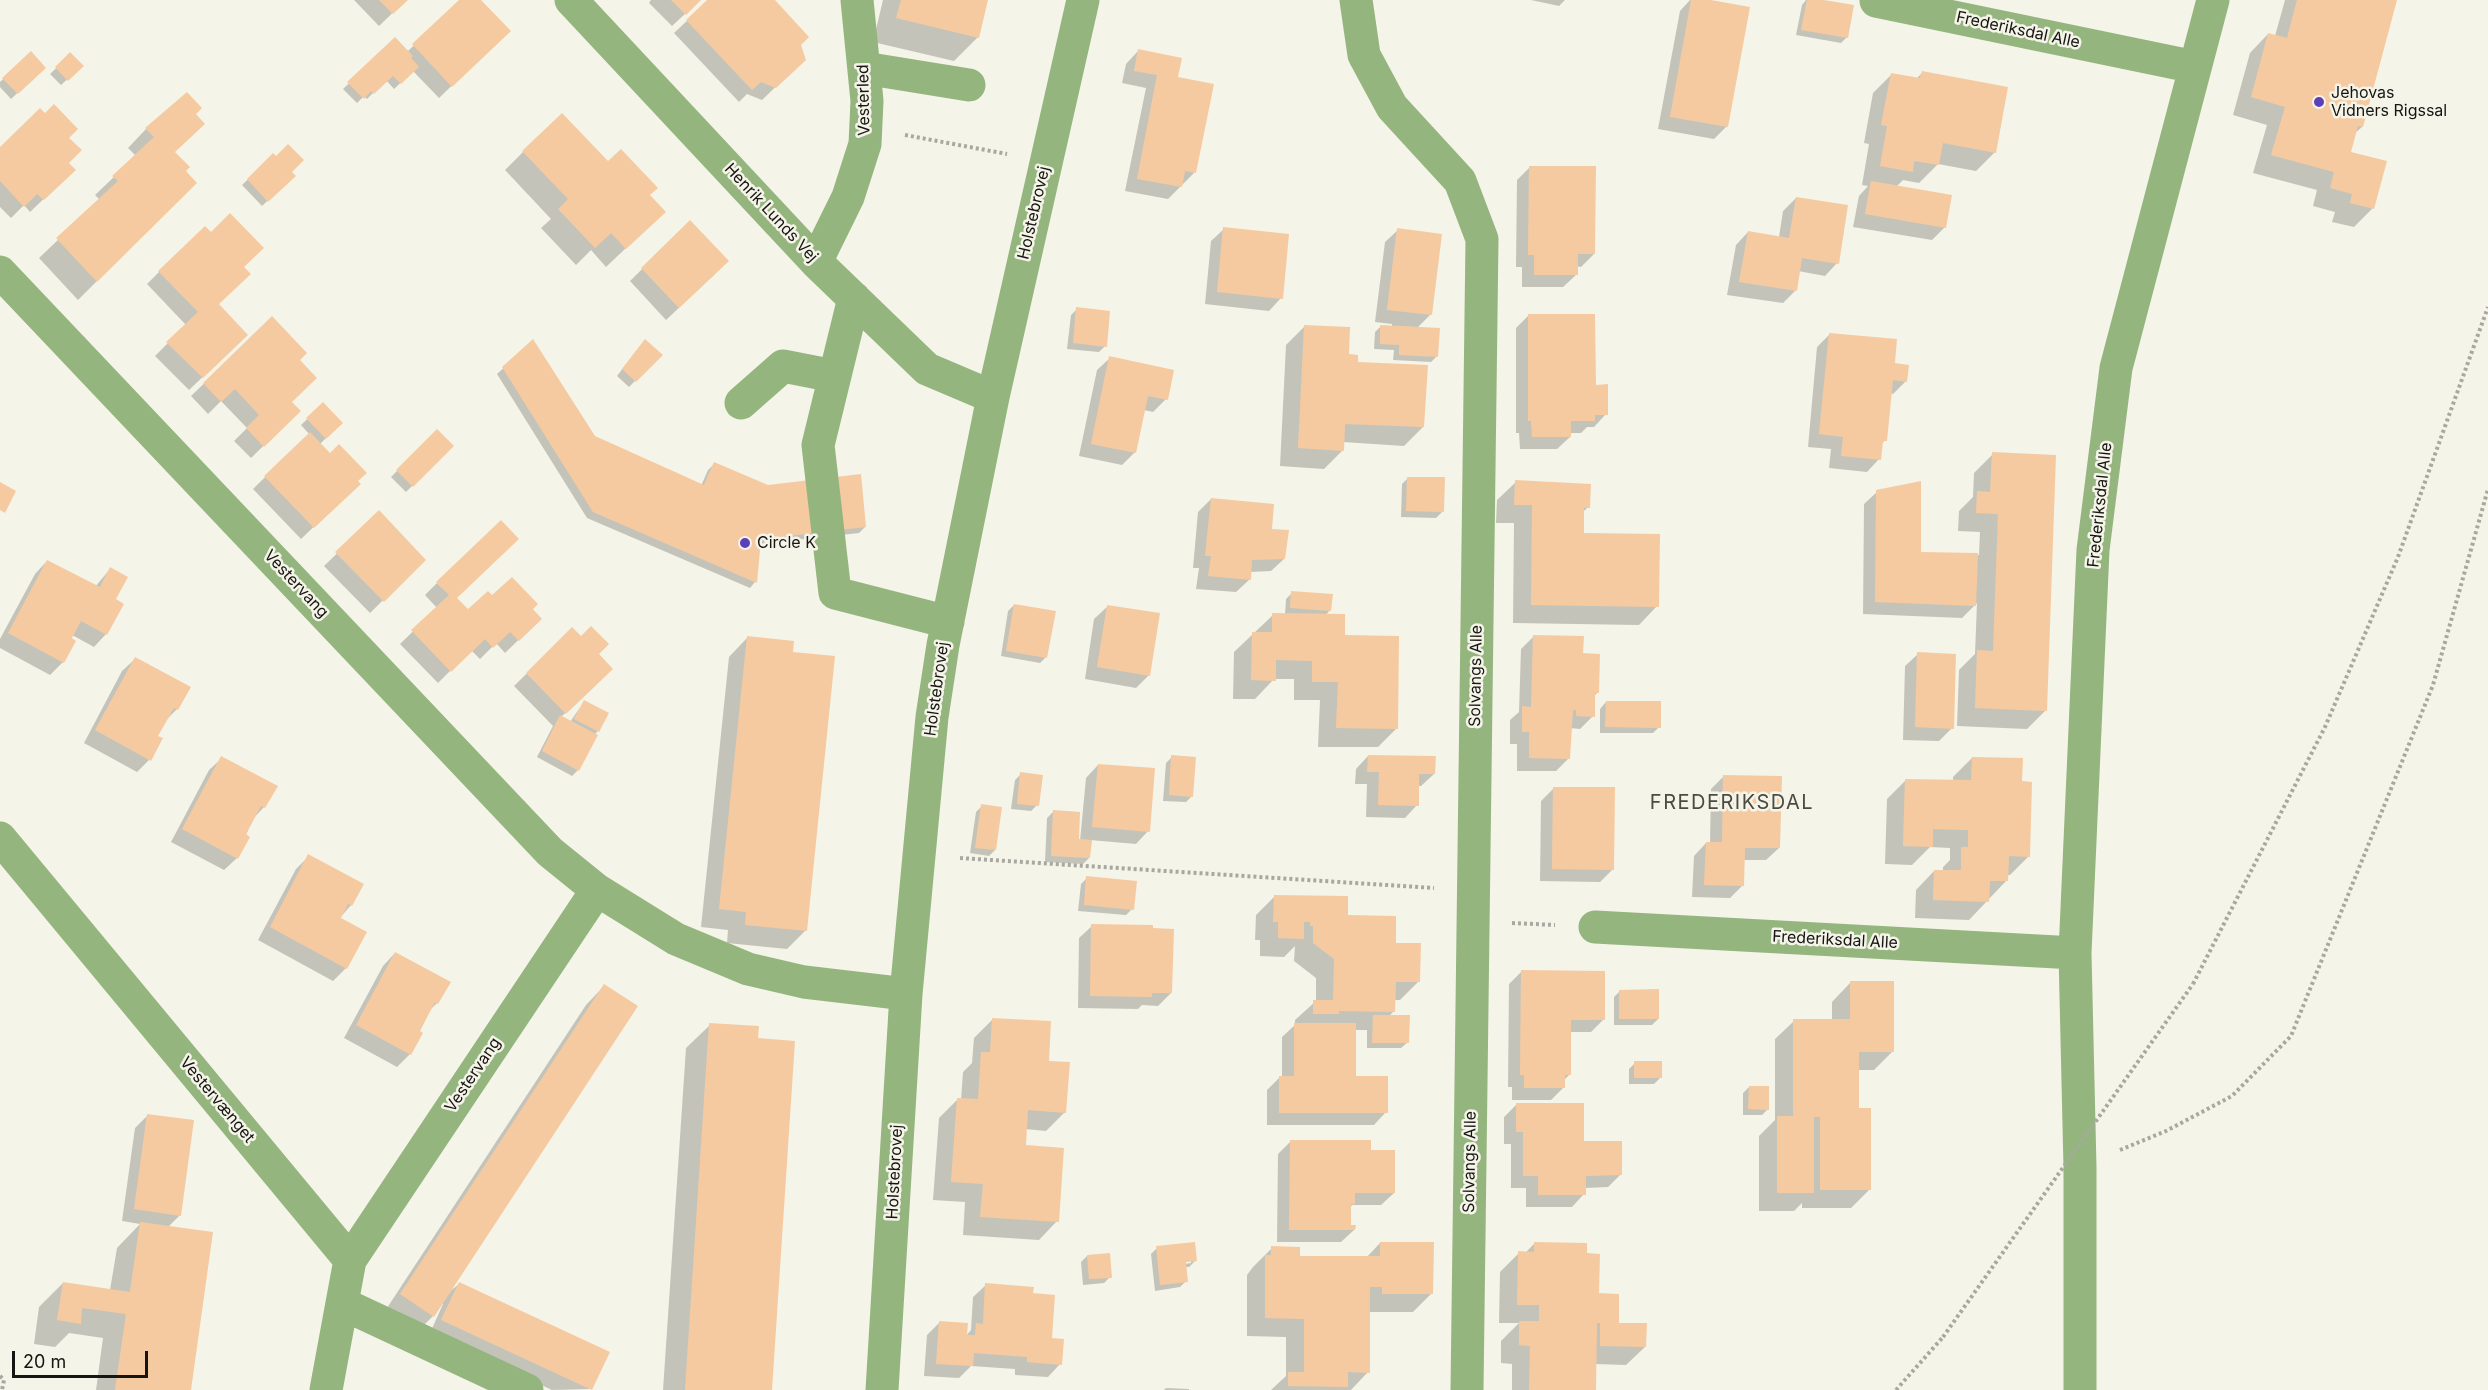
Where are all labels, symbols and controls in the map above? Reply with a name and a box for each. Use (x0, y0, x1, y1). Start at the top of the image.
street label: Frederiksdal Alle (1954, 8, 2082, 52)
street label: Vesterled (854, 64, 874, 136)
place label: Jehovas Vidners Rigssal (2331, 83, 2447, 121)
marker: Jehovas Vidners Rigssal (2312, 95, 2326, 109)
street label: Henrik Lunds Vej (720, 160, 822, 266)
street label: Holstebrovej (1014, 165, 1054, 261)
street label: Frederiksdal Alle (2084, 441, 2116, 569)
place label: Circle K (757, 533, 816, 553)
marker: Circle K (738, 536, 752, 550)
street label: Vestervang (260, 546, 332, 622)
street label: Solvangs Alle (1466, 625, 1486, 727)
street label: Holstebrovej (921, 641, 953, 737)
district label: FREDERIKSDAL (1650, 791, 1814, 815)
street label: Frederiksdal Alle (1772, 927, 1898, 953)
street label: Vestervang (441, 1034, 505, 1116)
street label: Vestervænget (176, 1053, 258, 1147)
street label: Solvangs Alle (1460, 1111, 1480, 1213)
street label: Holstebrovej (883, 1124, 907, 1220)
scale bar (15, 1339, 152, 1377)
text: 20 m (23, 1351, 66, 1372)

